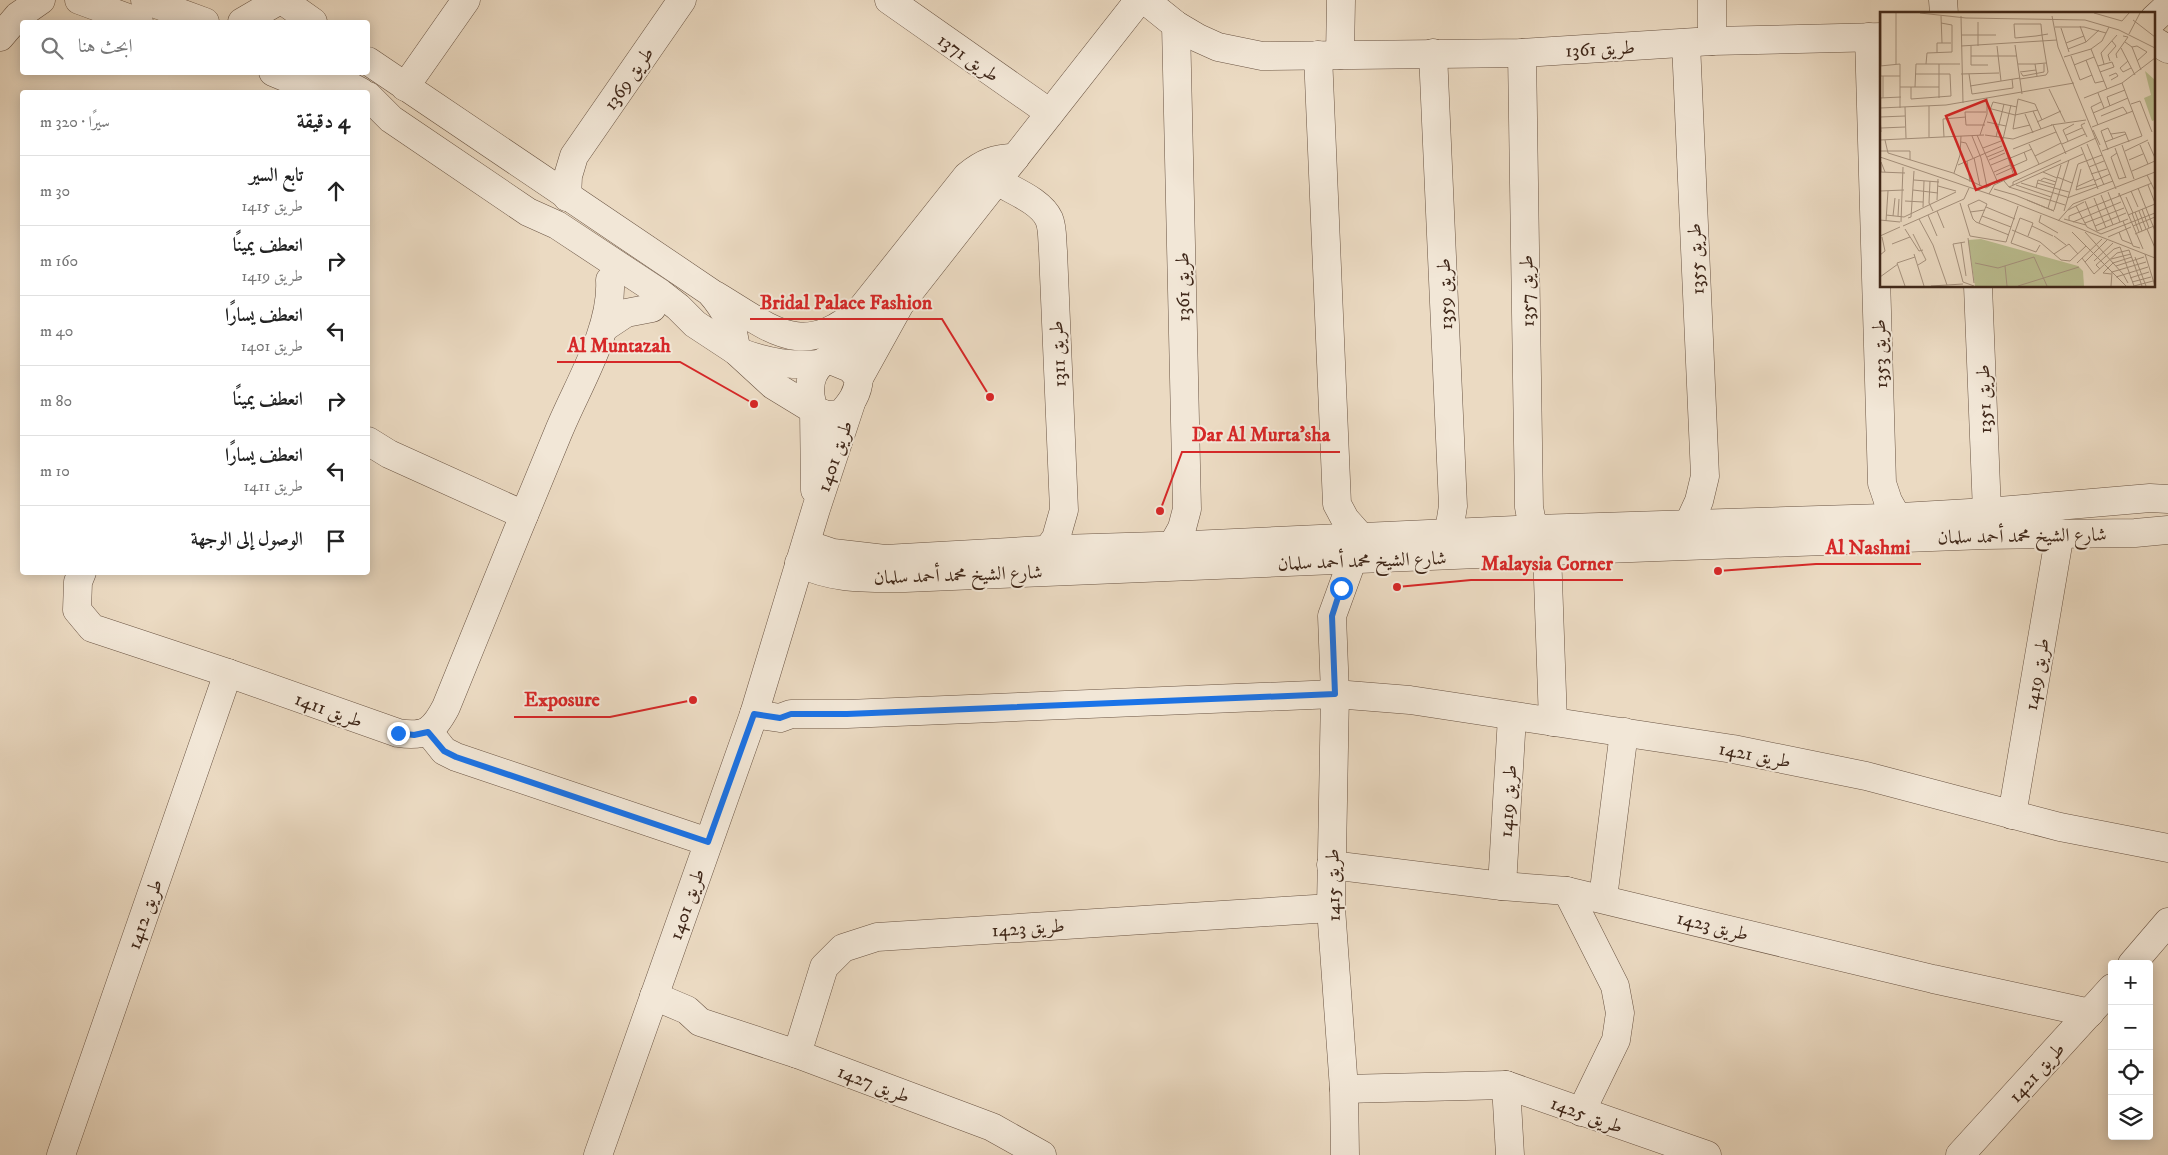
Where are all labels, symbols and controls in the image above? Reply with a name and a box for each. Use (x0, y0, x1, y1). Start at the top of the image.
inset map (1880, 12, 2156, 288)
search box (20, 20, 370, 75)
street label: طريق 1371 (933, 29, 1003, 88)
icon: search (38, 34, 66, 62)
text: ابحث هنا (78, 35, 133, 58)
street label: طريق 1361 (1565, 36, 1635, 63)
street label: طريق 1369 (599, 43, 659, 115)
text: 4 دقيقة (297, 109, 350, 135)
text: سيرًا · 320 m (40, 112, 110, 132)
text: تابع السير (249, 164, 303, 187)
icon: ahead (322, 177, 350, 205)
text: 30 m (40, 181, 70, 201)
text: طريق 1415 (241, 196, 303, 216)
street label: طريق 1355 (1683, 222, 1710, 295)
text: انعطف يمينًا (233, 234, 303, 257)
icon: right (322, 247, 350, 275)
text: 160 m (40, 251, 78, 271)
street label: طريق 1361 (1171, 252, 1196, 322)
street label: طريق 1357 (1515, 255, 1540, 327)
street label: طريق 1359 (1433, 258, 1458, 330)
text: طريق 1419 (241, 266, 303, 286)
callout: Bridal Palace Fashion (750, 284, 942, 319)
text: Bridal Palace Fashion (760, 291, 933, 316)
text: انعطف يسارًا (225, 304, 303, 327)
icon: left (322, 317, 350, 345)
street label: طريق 1353 (1868, 319, 1893, 389)
street label: طريق 1311 (1045, 320, 1072, 388)
text: 40 m (40, 321, 73, 341)
callout: Al Muntazah (557, 327, 680, 362)
text: Al Muntazah (566, 334, 671, 359)
text: طريق 1401 (241, 336, 303, 356)
street label: طريق 1351 (1972, 364, 1997, 434)
icon: right (322, 387, 350, 415)
text: انعطف يمينًا (233, 388, 303, 411)
text: 80 m (40, 391, 72, 411)
callout: Dar Al Murta'sha (1182, 417, 1340, 452)
street label: طريق 1401 (813, 418, 858, 495)
text: Dar Al Murta'sha (1192, 423, 1331, 448)
text: انعطف يسارًا (225, 444, 303, 467)
icon: left (322, 457, 350, 485)
text: 10 m (40, 461, 70, 481)
text: طريق 1411 (243, 476, 303, 496)
street label: شارع الشيخ محمد أحمد سلمان (1937, 522, 2107, 554)
icon: arrive (322, 527, 350, 555)
text: الوصول إلى الوجهة (191, 528, 303, 551)
callout: Al Nashmi (1816, 529, 1921, 564)
text: Al Nashmi (1825, 536, 1910, 561)
street label: شارع الشيخ محمد أحمد سلمان (1277, 545, 1447, 581)
callout: Malaysia Corner (1471, 545, 1623, 580)
text: Malaysia Corner (1481, 552, 1613, 577)
street label: شارع الشيخ محمد أحمد سلمان (873, 559, 1043, 595)
route start (1330, 577, 1353, 600)
street label: طريق 1419 (2020, 636, 2055, 712)
callout: Exposure (514, 682, 610, 717)
street label: طريق 1411 (291, 688, 366, 733)
text: Exposure (524, 688, 601, 713)
route end (387, 722, 410, 745)
street label: طريق 1421 (1717, 737, 1793, 774)
street label: طريق 1419 (1494, 764, 1523, 838)
street label: طريق 1415 (1321, 848, 1346, 922)
street label: طريق 1401 (665, 866, 710, 943)
street label: طريق 1412 (123, 876, 168, 953)
street label: طريق 1423 (1674, 906, 1751, 946)
street label: طريق 1423 (991, 914, 1065, 943)
map controls (2108, 960, 2153, 1140)
button: + (2108, 960, 2153, 1005)
button: − (2108, 1005, 2153, 1050)
street label: طريق 1421 (2004, 1038, 2070, 1108)
button: locate (2108, 1050, 2153, 1095)
street label: طريق 1427 (834, 1060, 913, 1109)
street label: طريق 1425 (1547, 1092, 1626, 1139)
button: layers (2108, 1095, 2153, 1140)

